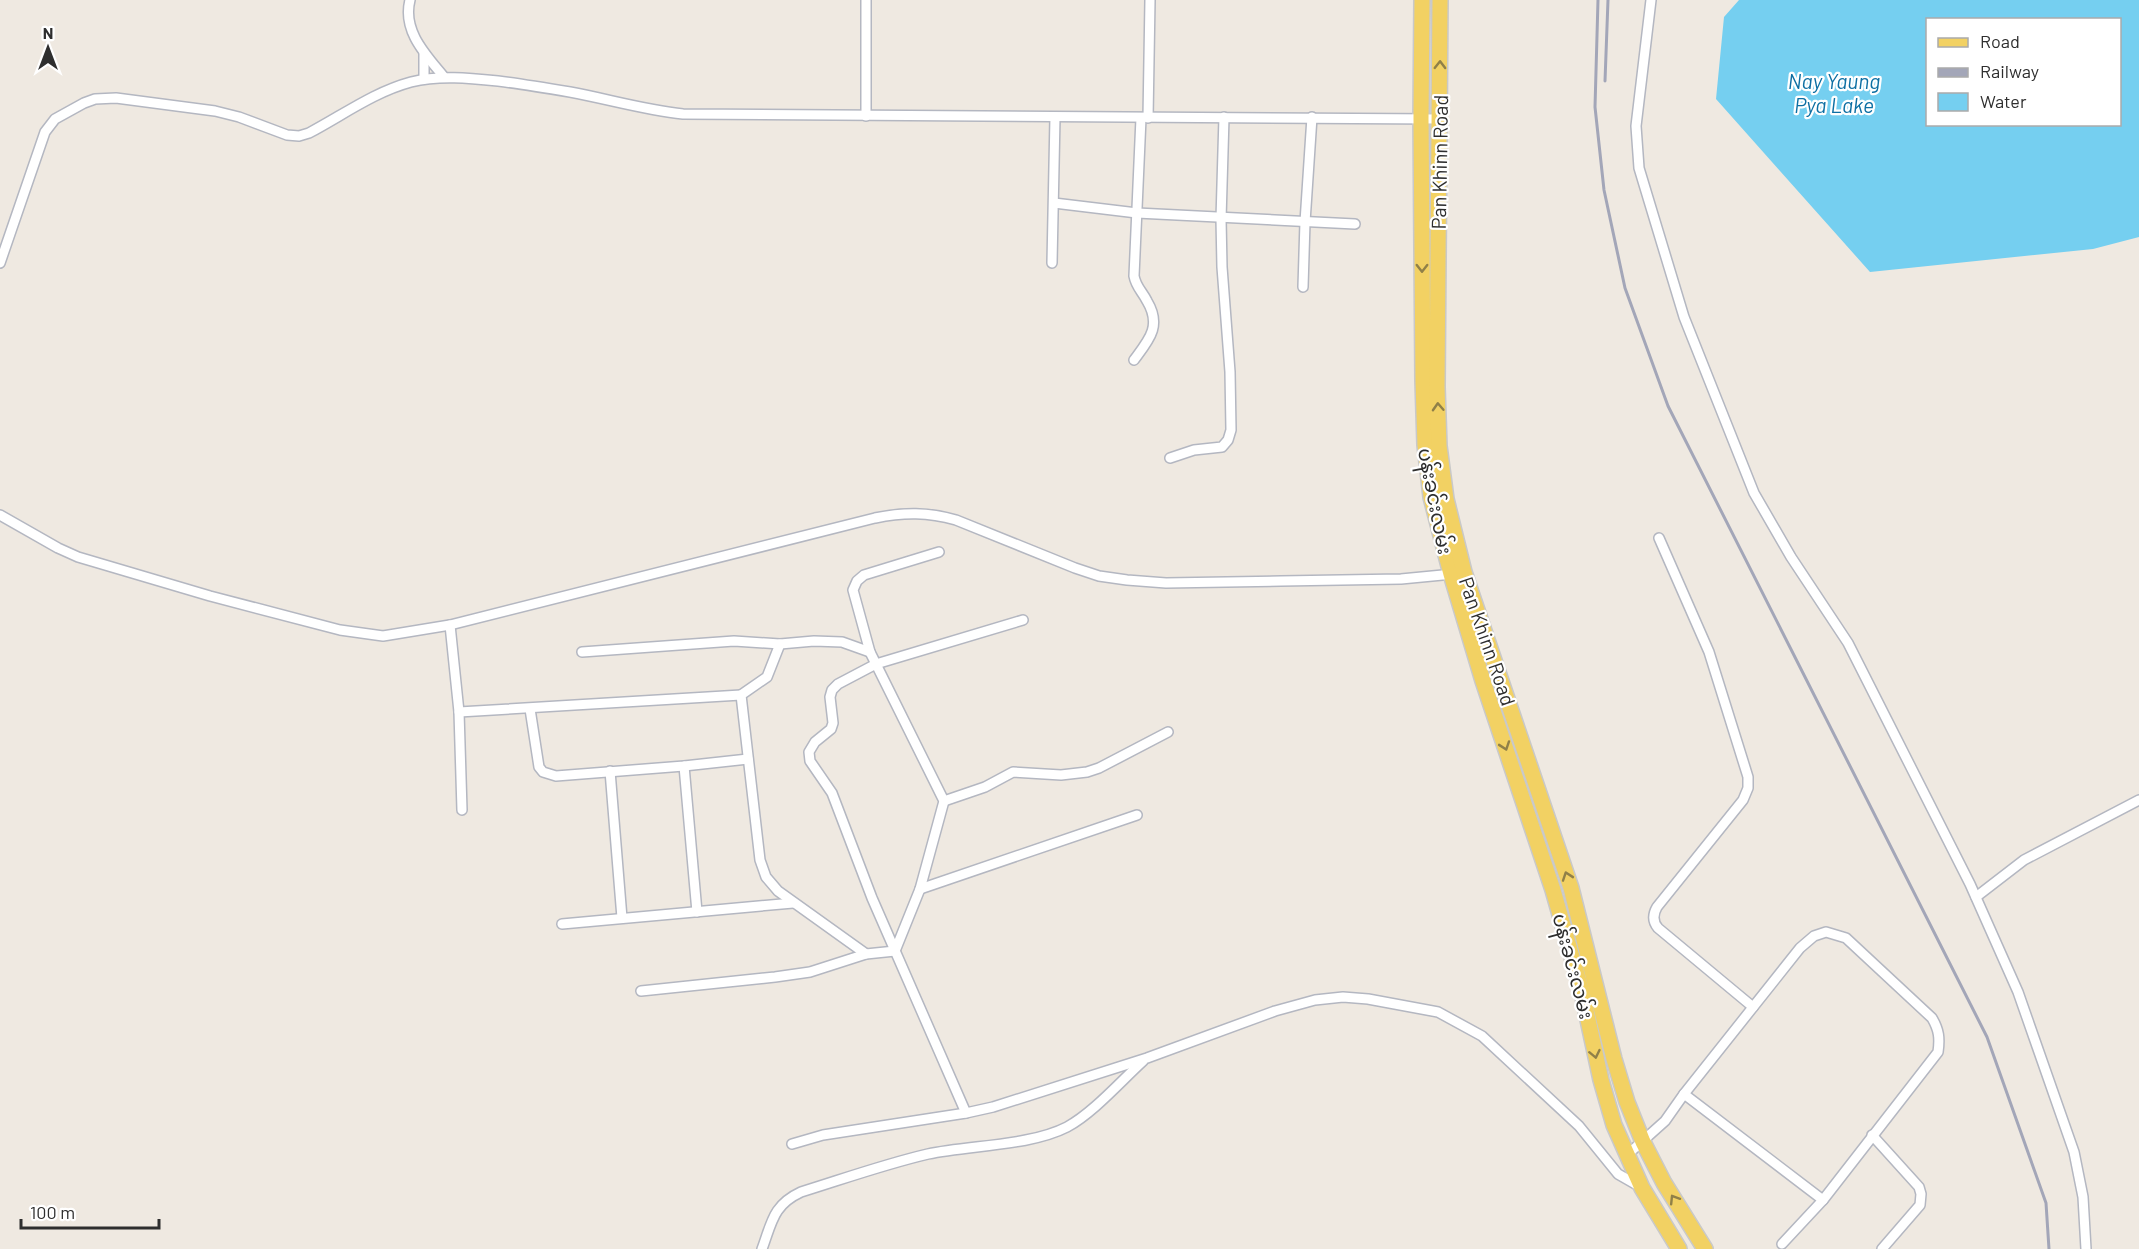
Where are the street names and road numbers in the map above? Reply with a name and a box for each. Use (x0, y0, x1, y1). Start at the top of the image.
street label: Pan Khinn Road (1426, 94, 1452, 230)
street label: ပန်းခင်းလမ်း (1409, 445, 1459, 557)
street label: Pan Khinn Road (1455, 573, 1521, 709)
street label: ပန်းခင်းလမ်း (1544, 910, 1601, 1023)

